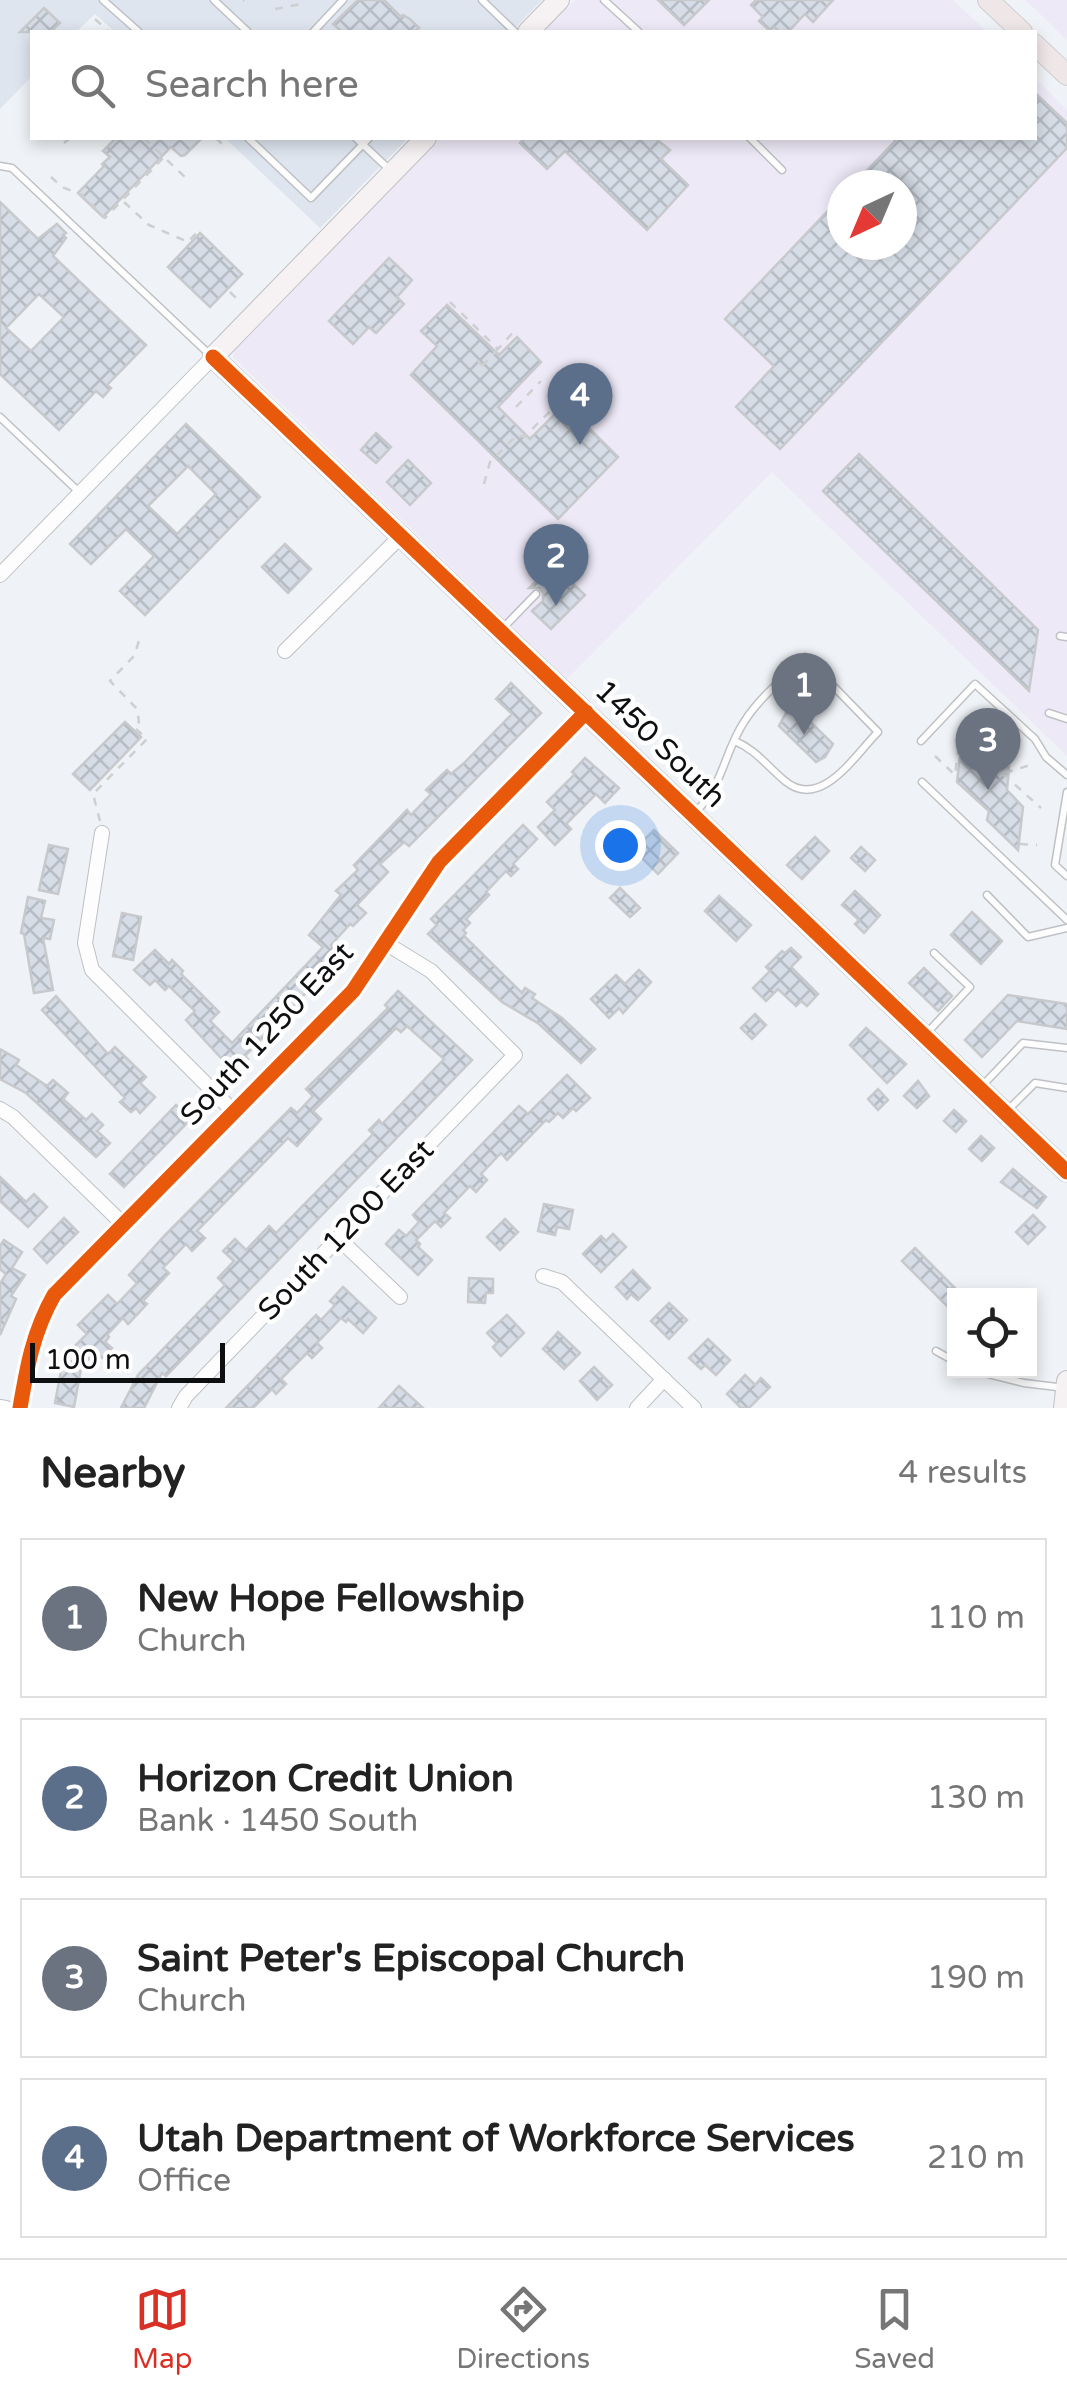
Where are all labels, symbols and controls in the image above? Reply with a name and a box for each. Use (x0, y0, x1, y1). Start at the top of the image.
search box (30, 30, 1037, 140)
icon: search (65, 58, 120, 113)
text: Search here (145, 62, 359, 108)
north arrow (827, 170, 917, 260)
pin: 4 (548, 362, 612, 445)
pin: 2 (524, 524, 588, 606)
pin: 1 (772, 652, 836, 735)
street label: 1450 South (587, 672, 733, 816)
pin: 3 (956, 708, 1020, 790)
your location (595, 820, 646, 871)
street label: South 1250 East (173, 935, 361, 1133)
street label: South 1200 East (250, 1132, 442, 1328)
map controls (947, 1288, 1037, 1378)
button: locate (947, 1288, 1037, 1378)
scale bar (30, 1338, 225, 1382)
text: 100 m (45, 1343, 131, 1377)
text: Nearby (40, 1448, 185, 1499)
text: 4 results (898, 1454, 1027, 1492)
text: New Hope Fellowship (137, 1576, 525, 1622)
text: 1 (64, 1599, 85, 1637)
text: 110 m (927, 1599, 1025, 1637)
text: Church (137, 1622, 246, 1660)
text: Horizon Credit Union (137, 1756, 514, 1802)
text: 2 (64, 1779, 85, 1817)
text: 130 m (927, 1779, 1025, 1817)
text: Bank · 1450 South (137, 1802, 418, 1840)
text: Saint Peter's Episcopal Church (137, 1936, 685, 1982)
text: 3 (64, 1959, 85, 1997)
text: 190 m (927, 1959, 1025, 1997)
text: Church (137, 1982, 246, 2020)
text: Utah Department of Workforce Services (137, 2116, 855, 2162)
text: 4 (64, 2139, 85, 2177)
text: 210 m (927, 2139, 1025, 2177)
text: Office (137, 2162, 231, 2200)
tab: Map (132, 2282, 192, 2376)
tab: Directions (456, 2282, 590, 2376)
tab: Saved (854, 2282, 935, 2376)

